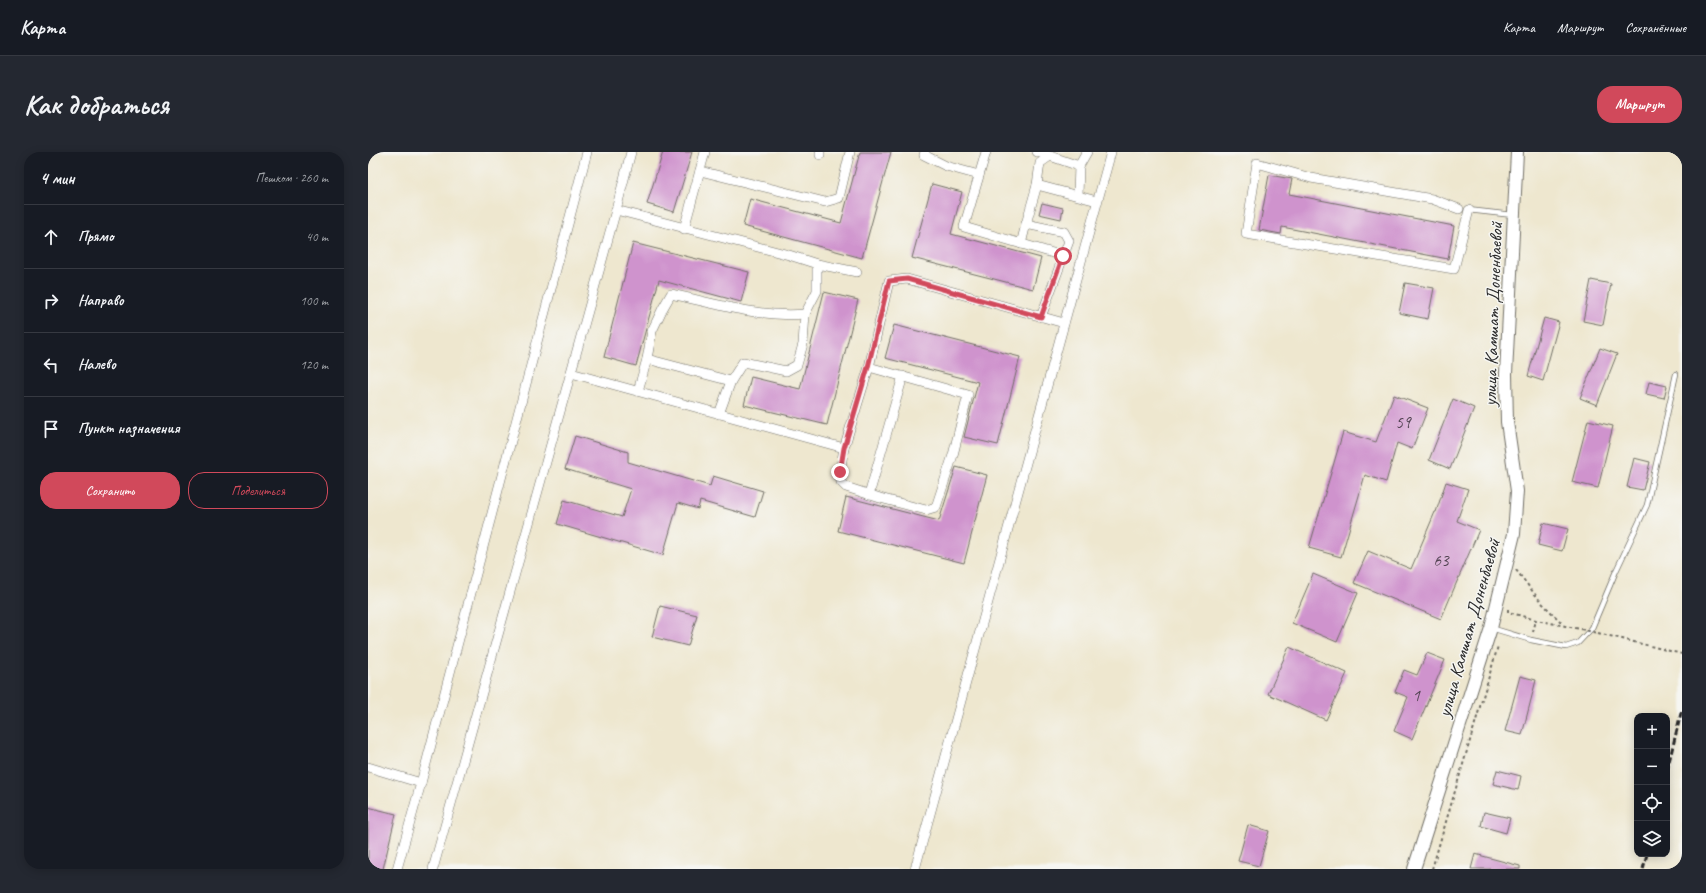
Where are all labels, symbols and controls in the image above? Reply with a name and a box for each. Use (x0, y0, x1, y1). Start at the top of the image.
text: Карта (20, 16, 65, 40)
text: Карта (1503, 19, 1535, 36)
text: Маршрут (1557, 19, 1603, 36)
text: Сохранённые (1625, 19, 1686, 36)
button: Маршрут (1597, 86, 1682, 123)
text: Как добраться (24, 87, 169, 122)
text: 4 мин (40, 168, 75, 189)
text: Пешком · 260 m (255, 170, 328, 186)
street label: улица Камшат Доненбаевой (1478, 220, 1508, 408)
icon: ahead (40, 226, 62, 248)
text: Прямо (78, 227, 114, 246)
text: 40 m (306, 229, 328, 245)
route start (1054, 247, 1072, 265)
icon: right (40, 290, 62, 312)
text: Направо (78, 291, 124, 310)
text: 100 m (300, 293, 328, 309)
icon: left (40, 354, 62, 376)
text: Налево (78, 355, 116, 374)
text: 120 m (300, 357, 328, 373)
house number: 59 (1395, 412, 1412, 433)
icon: arrive (40, 418, 62, 440)
text: Пункт назначения (78, 419, 180, 438)
route end (831, 463, 849, 481)
button: Сохранить (40, 472, 180, 509)
button: Поделиться (188, 472, 328, 509)
street label: улица Камшат Доненбаевой (1432, 535, 1506, 721)
house number: 63 (1433, 550, 1450, 571)
house number: 1 (1412, 685, 1421, 706)
map controls (1634, 713, 1670, 857)
button: + (1634, 713, 1670, 749)
button: − (1634, 749, 1670, 785)
button: locate (1634, 785, 1670, 821)
button: layers (1634, 821, 1670, 857)

